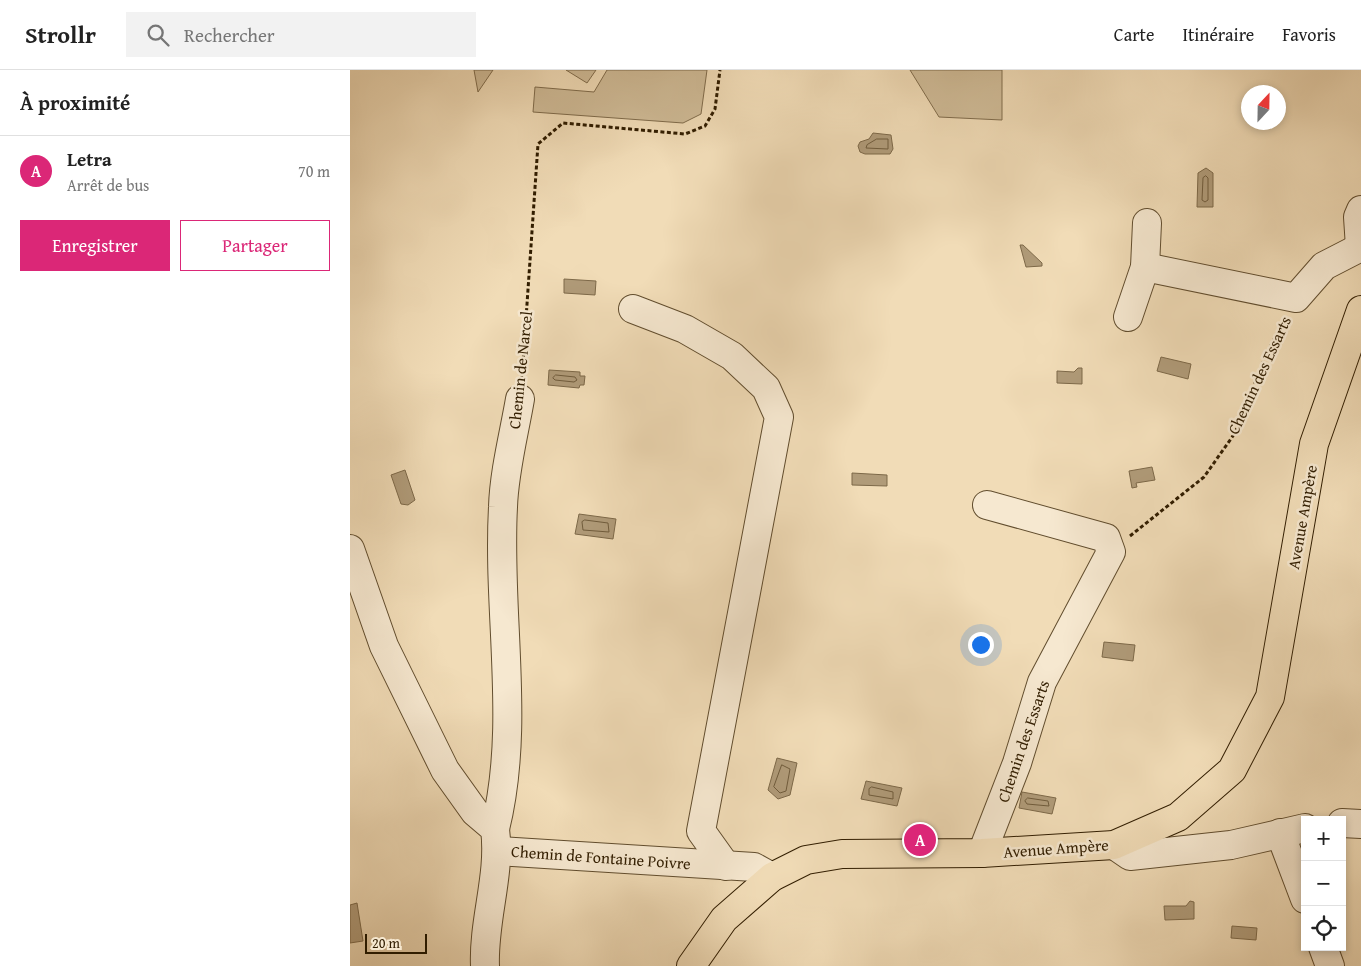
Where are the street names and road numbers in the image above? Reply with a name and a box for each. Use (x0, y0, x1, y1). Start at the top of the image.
street label: Chemin de Narcel (502, 309, 538, 430)
street label: Chemin des Essarts (1221, 312, 1297, 438)
street label: Avenue Ampère (1281, 463, 1323, 571)
street label: Chemin des Essarts (991, 677, 1055, 805)
street label: Avenue Ampère (1003, 832, 1109, 864)
street label: Chemin de Fontaine Poivre (510, 839, 692, 875)

